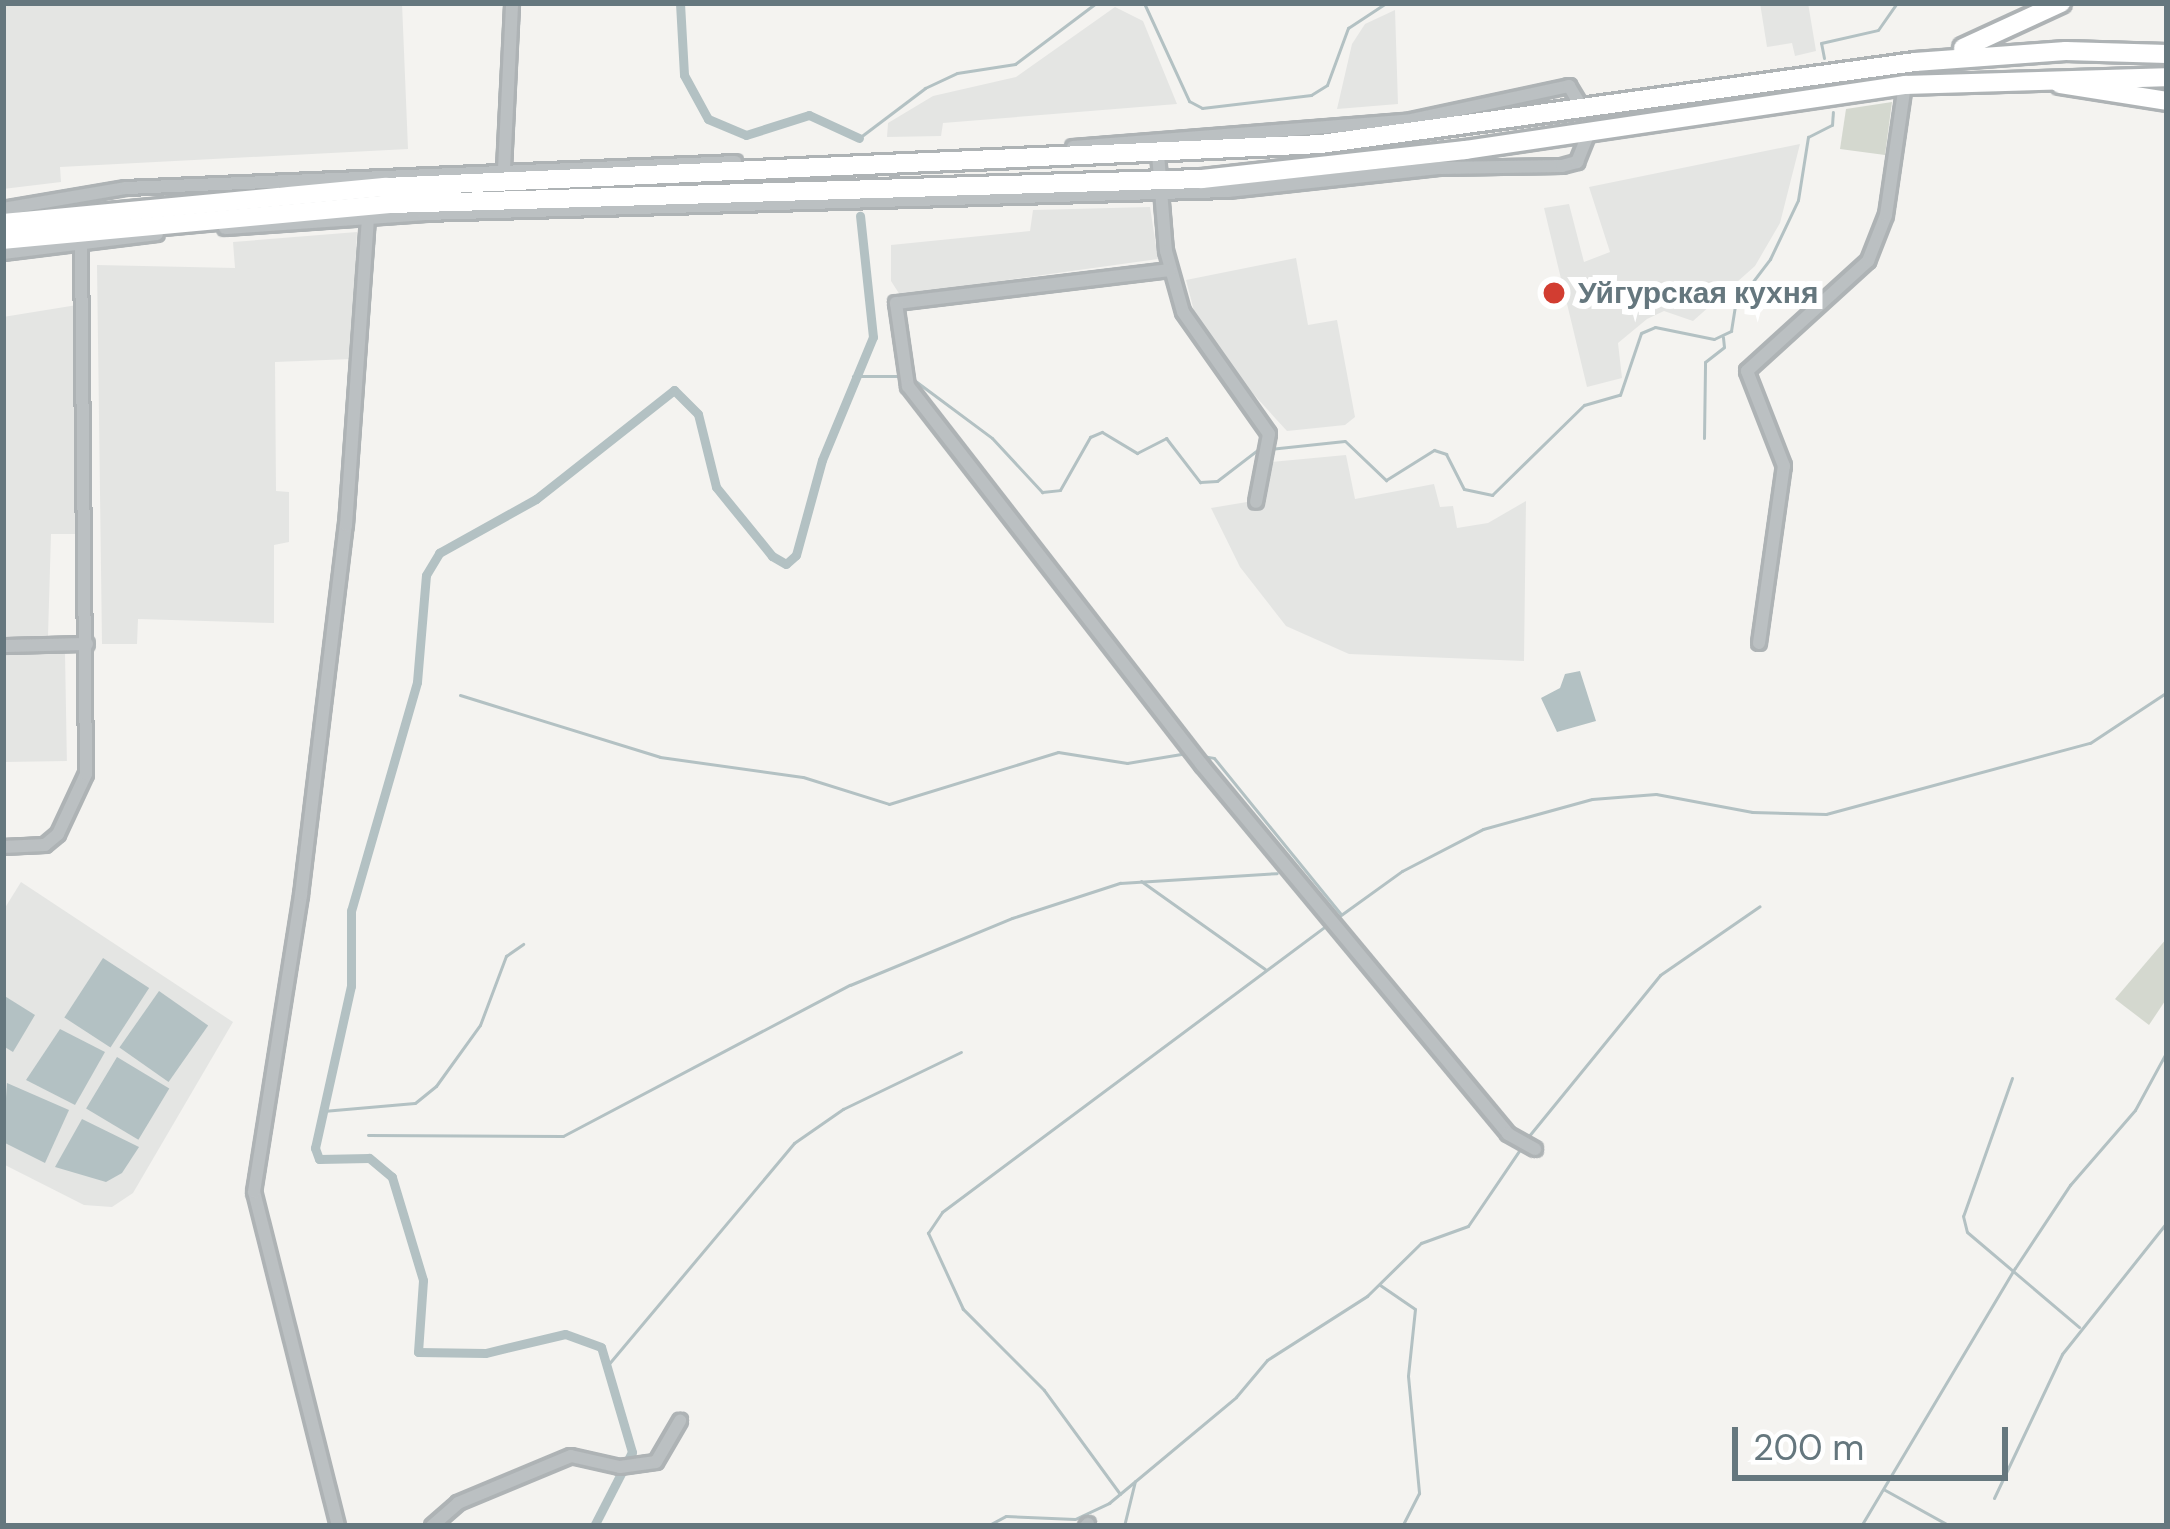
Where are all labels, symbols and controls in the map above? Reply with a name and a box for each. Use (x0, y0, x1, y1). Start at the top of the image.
place label: Уйгурская кухня (1578, 275, 1818, 311)
marker: Уйгурская кухня (1541, 280, 1567, 306)
scale bar (1738, 1403, 2014, 1477)
text: 200 m (1753, 1424, 1864, 1471)

